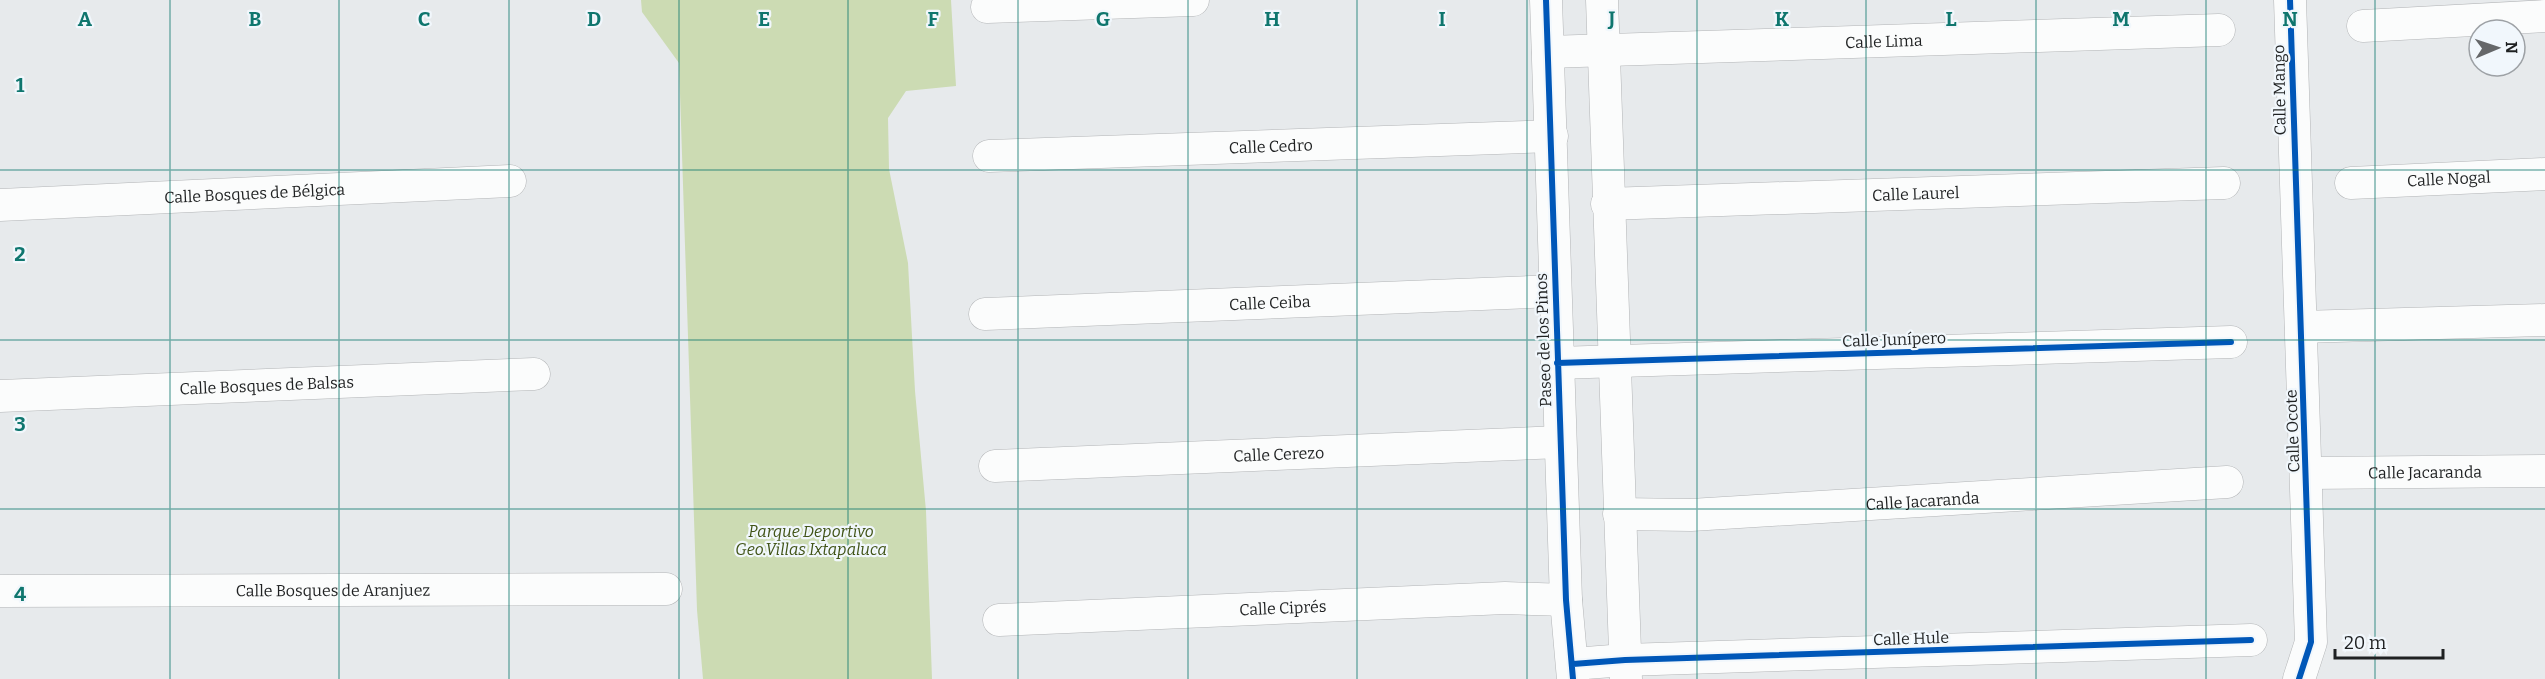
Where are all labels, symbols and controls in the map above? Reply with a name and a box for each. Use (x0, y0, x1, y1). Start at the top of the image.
text: A (78, 7, 93, 31)
text: B (249, 7, 262, 31)
text: C (418, 7, 430, 31)
text: D (587, 7, 601, 31)
text: E (758, 7, 770, 31)
text: F (927, 7, 939, 31)
text: G (1096, 7, 1110, 31)
text: H (1264, 7, 1280, 31)
text: I (1438, 7, 1446, 31)
text: J (1608, 7, 1616, 31)
text: K (1775, 7, 1790, 31)
text: L (1945, 7, 1957, 31)
text: M (2112, 7, 2130, 31)
text: N (2282, 7, 2298, 31)
north arrow (2467, 18, 2527, 78)
street label: Calle Lima (1845, 31, 1923, 52)
text: N (2502, 41, 2521, 54)
street label: Calle Mango (2269, 44, 2290, 136)
text: 1 (16, 73, 25, 97)
street label: Calle Cedro (1229, 136, 1313, 157)
street label: Calle Nogal (2407, 168, 2492, 190)
street label: Calle Bosques de Bélgica (164, 180, 346, 207)
street label: Calle Laurel (1872, 183, 1960, 205)
text: 2 (14, 242, 26, 266)
street label: Paseo de los Pinos (1532, 273, 1555, 407)
street label: Calle Ceiba (1229, 292, 1311, 314)
street label: Calle Junípero (1842, 328, 1946, 351)
street label: Calle Bosques de Balsas (179, 372, 354, 399)
street label: Calle Ocote (2282, 389, 2303, 473)
text: 3 (14, 412, 26, 436)
street label: Calle Cerezo (1233, 443, 1325, 466)
street label: Calle Jacaranda (2368, 463, 2482, 482)
street label: Calle Jacaranda (1865, 488, 1980, 514)
park label: Parque Deportivo Geo.Villas Ixtapaluca (735, 522, 887, 559)
street label: Calle Bosques de Aranjuez (236, 581, 431, 600)
text: 4 (14, 582, 26, 606)
street label: Calle Ciprés (1239, 597, 1327, 620)
scale bar (2335, 622, 2443, 660)
street label: Calle Hule (1873, 628, 1949, 649)
text: 20 m (2344, 632, 2386, 654)

